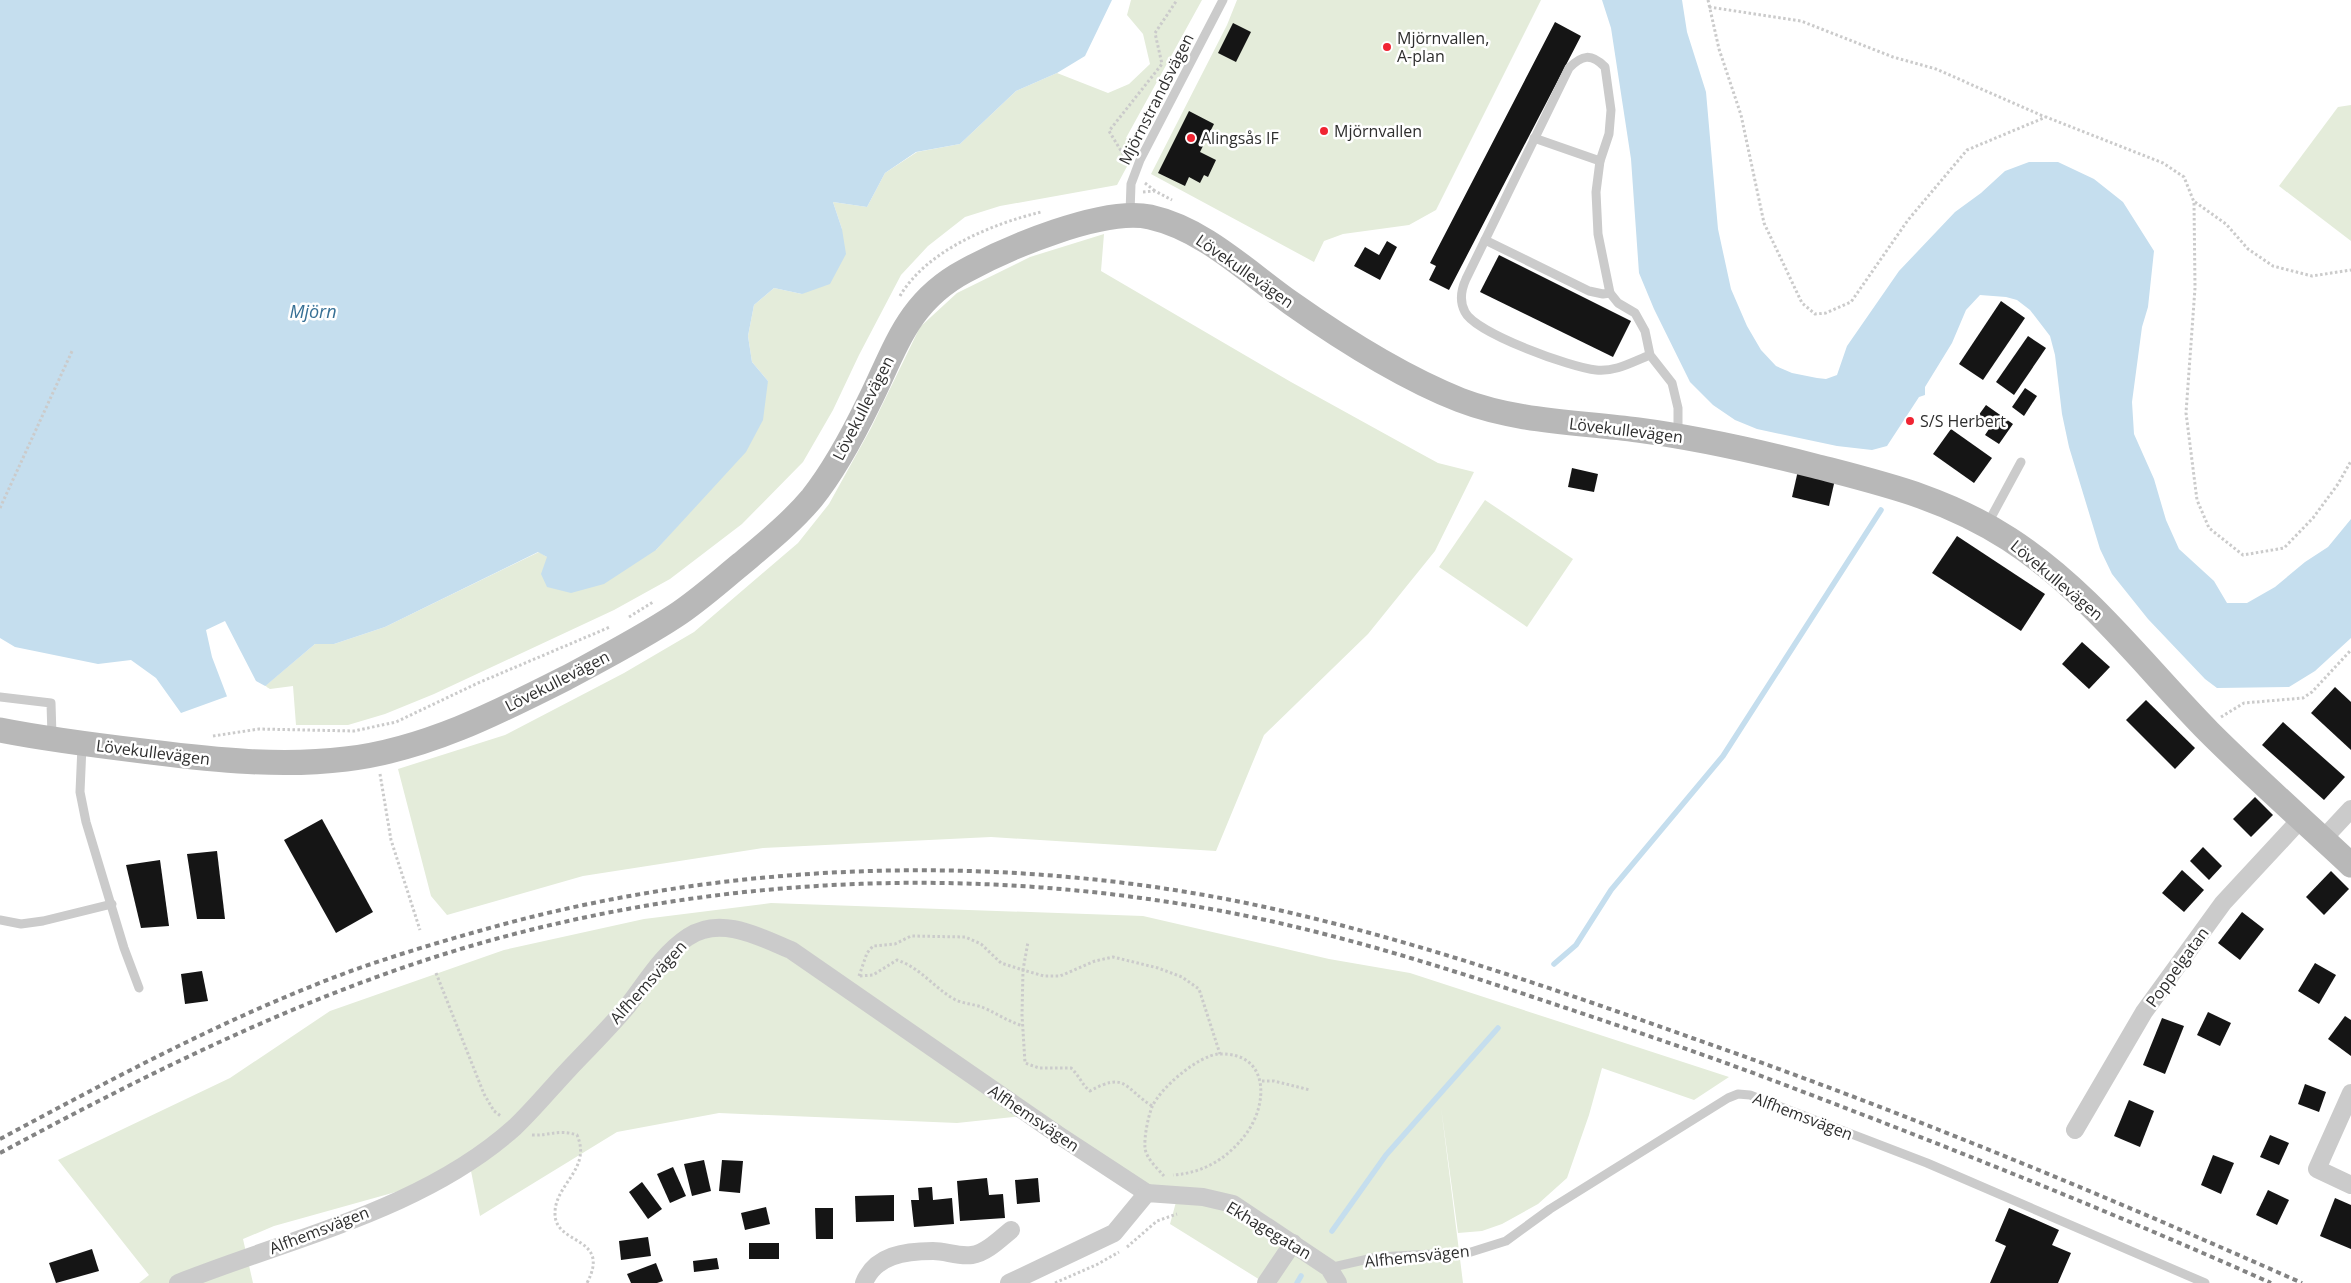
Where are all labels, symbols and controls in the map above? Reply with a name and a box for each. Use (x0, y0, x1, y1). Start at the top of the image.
place label: Mjörnvallen, A-plan (1397, 27, 1489, 67)
street label: Mjörnstrandsvägen (1113, 30, 1199, 168)
marker: Mjörnvallen, A-plan (1381, 41, 1393, 53)
place label: Mjörnvallen (1334, 120, 1422, 142)
marker: Mjörnvallen (1318, 125, 1330, 137)
place label: Alingsås IF (1201, 127, 1279, 149)
marker: Alingsås IF (1185, 132, 1197, 144)
street label: Lövekullevägen (1192, 229, 1298, 313)
water label: Mjörn (289, 299, 337, 323)
street label: Lövekullevägen (827, 352, 899, 464)
place label: S/S Herbert (1920, 410, 2006, 432)
street label: Lövekullevägen (1568, 412, 1684, 448)
marker: S/S Herbert (1904, 415, 1916, 427)
street label: Lövekullevägen (2006, 535, 2108, 625)
street label: Lövekullevägen (501, 645, 613, 717)
street label: Lövekullevägen (95, 734, 211, 770)
street label: Poppelgatan (2141, 923, 2213, 1011)
street label: Alfhemsvägen (605, 936, 691, 1028)
street label: Alfhemsvägen (984, 1079, 1084, 1157)
street label: Alfhemsvägen (1750, 1087, 1856, 1145)
street label: Ekhagegatan (1222, 1196, 1316, 1264)
street label: Alfhemsvägen (266, 1201, 372, 1259)
street label: Alfhemsvägen (1364, 1240, 1470, 1272)

